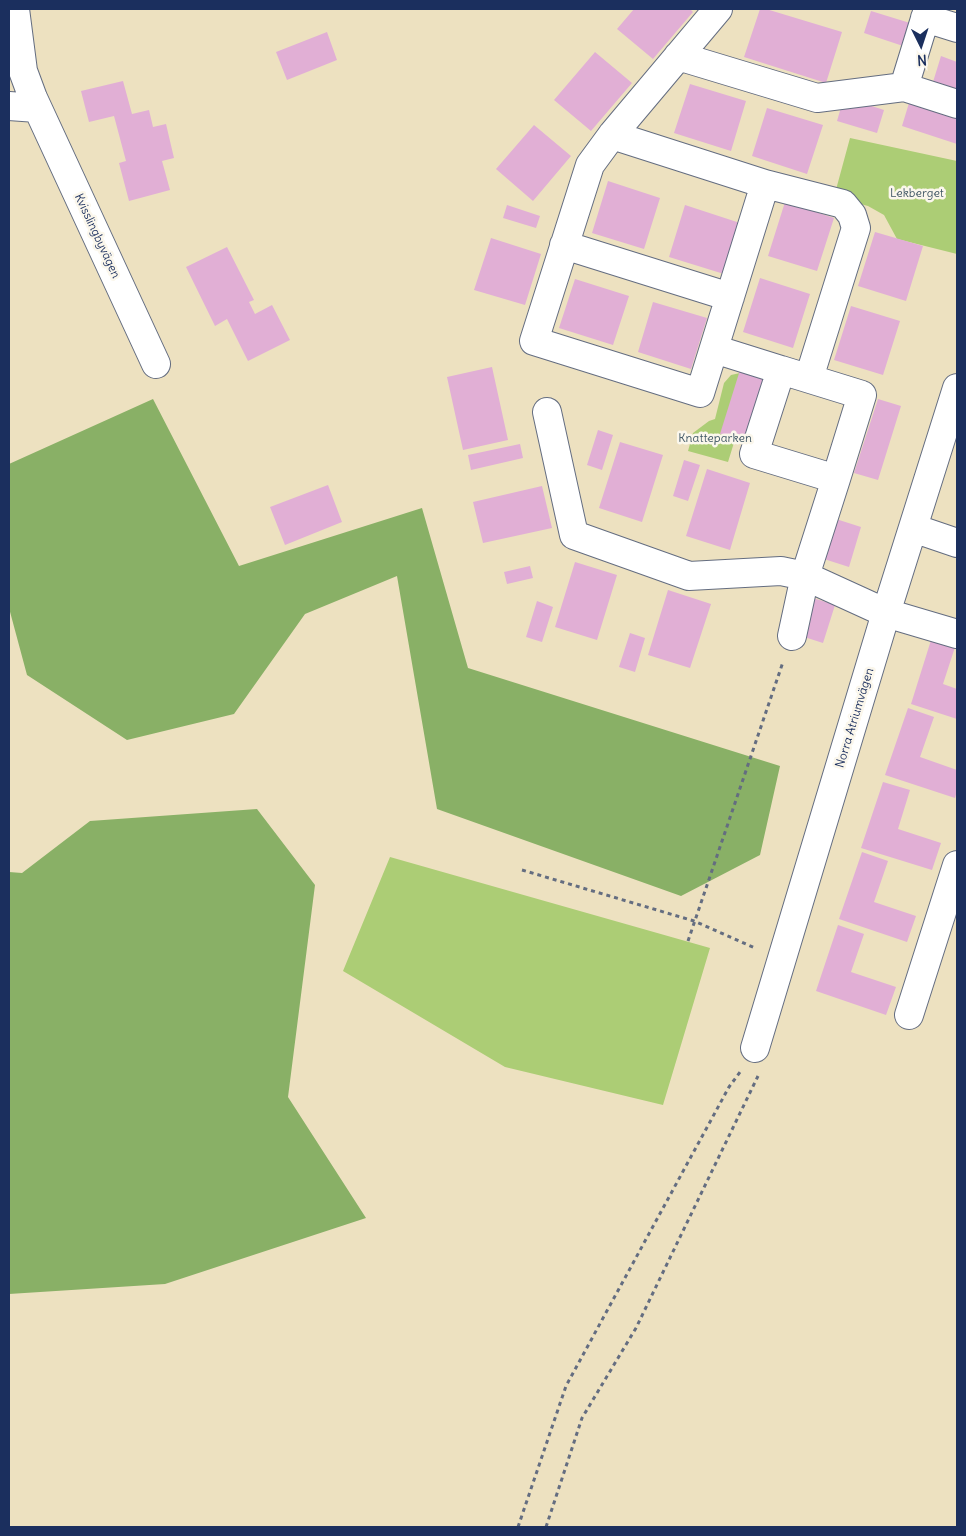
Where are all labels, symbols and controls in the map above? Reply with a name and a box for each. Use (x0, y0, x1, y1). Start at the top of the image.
north arrow (896, 20, 946, 70)
text: N (917, 51, 928, 69)
park label: Lekberget (890, 187, 944, 201)
street label: Kvisslingbyvägen (71, 191, 123, 281)
park label: Knatteparken (678, 432, 752, 446)
street label: Norra Atriumvägen (833, 666, 877, 770)

